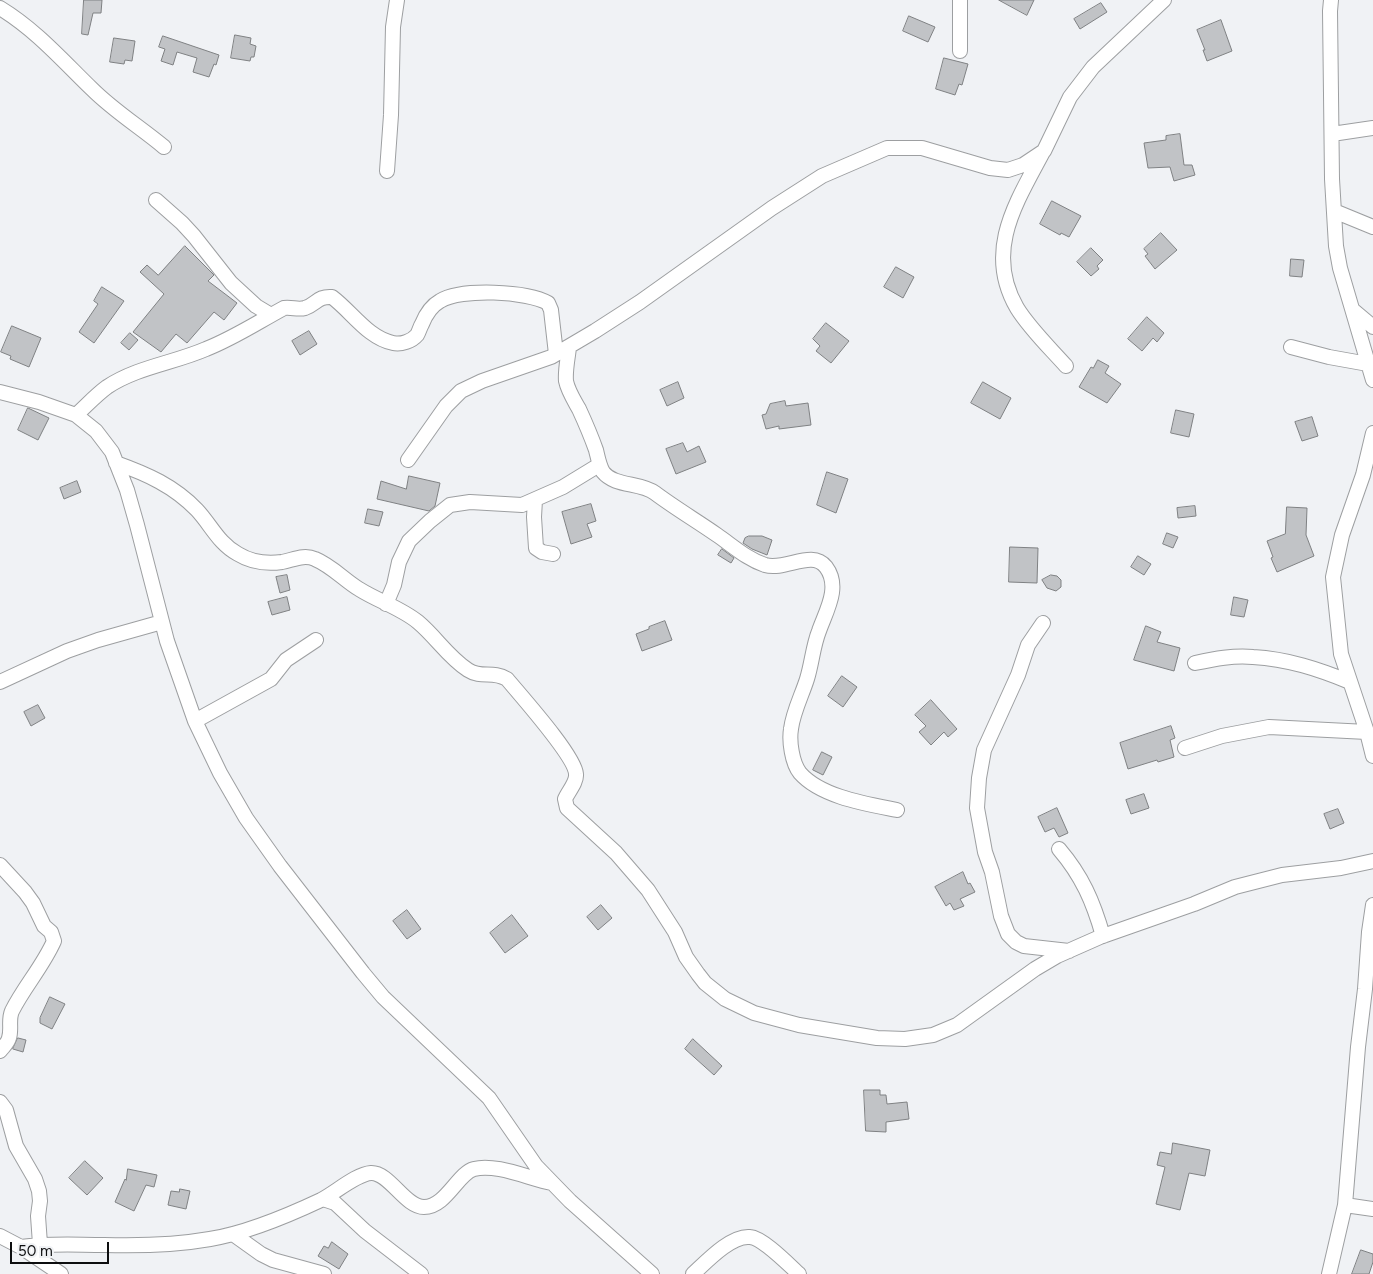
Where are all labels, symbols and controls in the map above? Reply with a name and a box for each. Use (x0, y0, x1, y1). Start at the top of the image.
scale bar (12, 1232, 111, 1264)
text: 50 m (18, 1242, 53, 1260)

